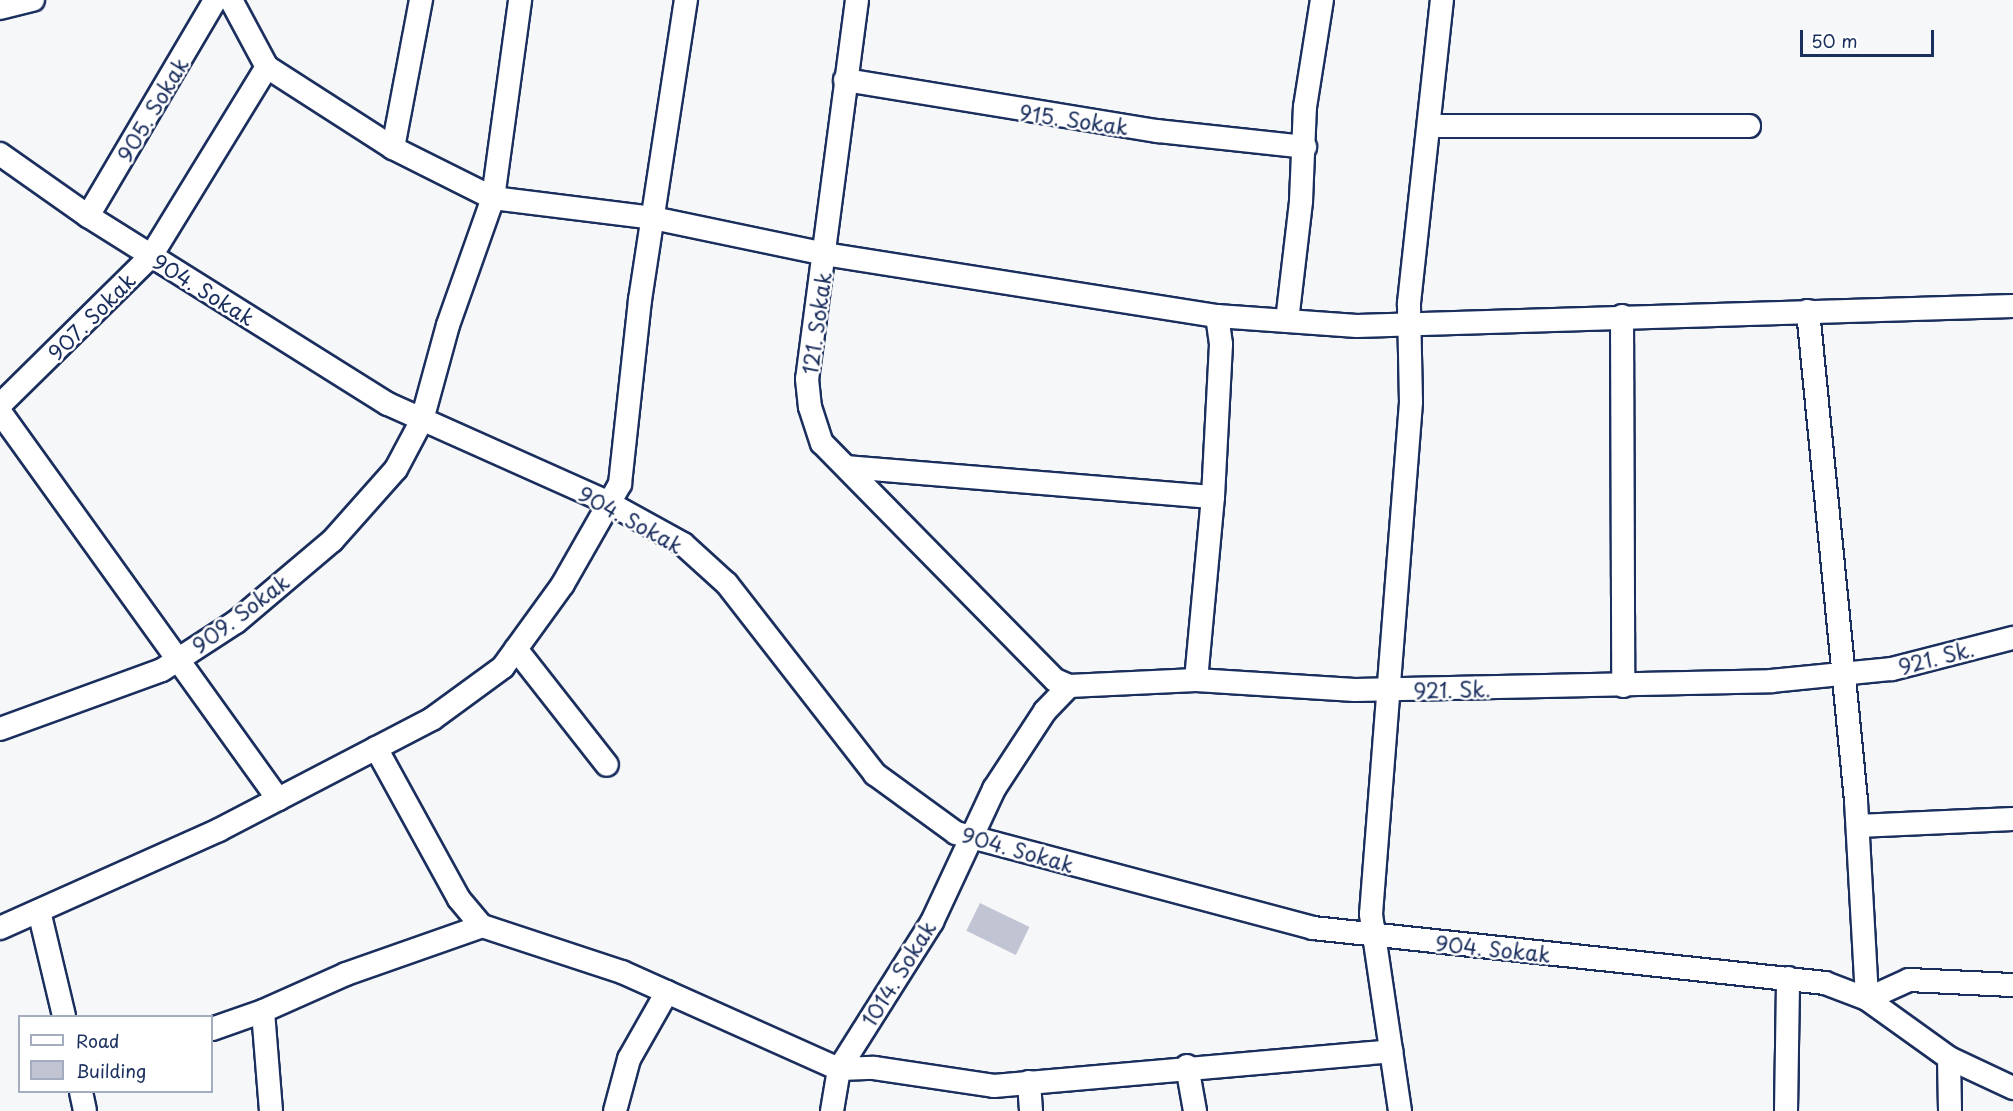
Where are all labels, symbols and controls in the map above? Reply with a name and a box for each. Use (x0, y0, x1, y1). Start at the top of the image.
scale bar (1803, 18, 1936, 56)
text: 50 m (1811, 27, 1858, 54)
street label: 905. Sokak (111, 52, 193, 166)
street label: 915. Sokak (1017, 99, 1131, 139)
street label: 904. Sokak (148, 247, 260, 331)
street label: 907. Sokak (42, 267, 140, 365)
street label: 121. Sokak (796, 268, 836, 378)
street label: 904. Sokak (574, 480, 688, 558)
street label: 909. Sokak (187, 568, 293, 658)
street label: 921. Sk. (1894, 635, 1978, 679)
street label: 921. Sk. (1412, 676, 1492, 702)
street label: 904. Sokak (958, 821, 1078, 877)
street label: 1014. Sokak (855, 915, 941, 1031)
street label: 904. Sokak (1433, 929, 1553, 967)
legend (18, 1015, 213, 1093)
text: Road (76, 1027, 120, 1054)
text: Building (76, 1057, 146, 1084)

